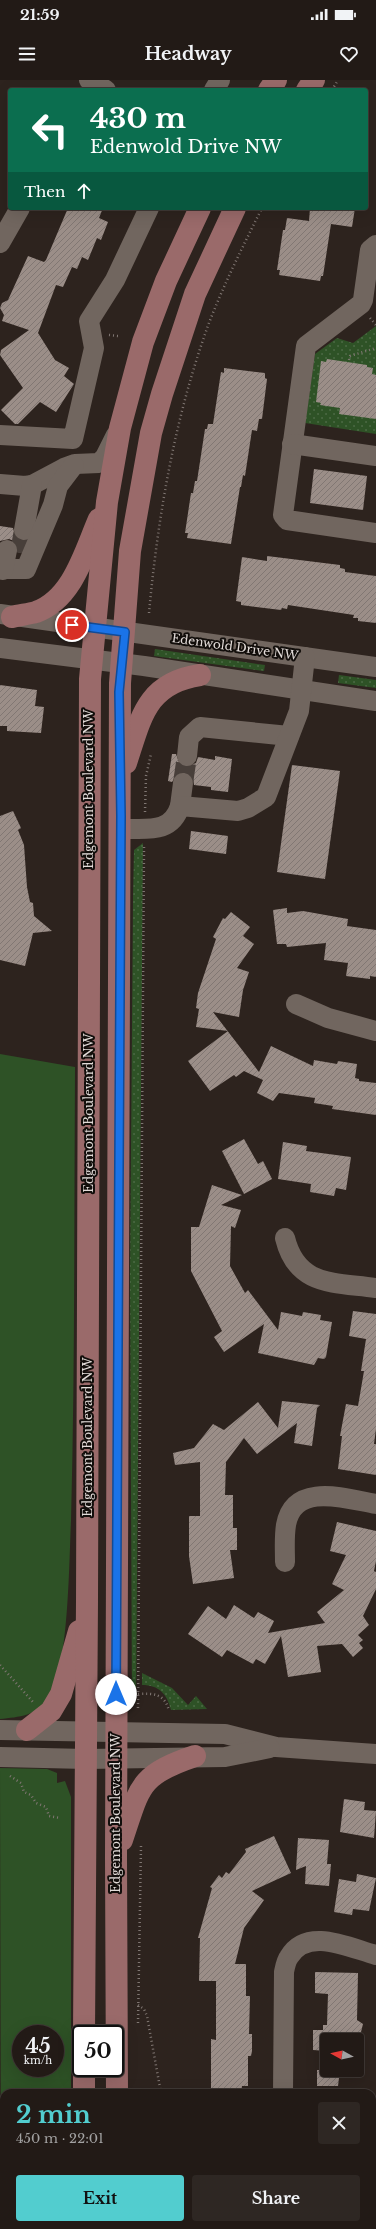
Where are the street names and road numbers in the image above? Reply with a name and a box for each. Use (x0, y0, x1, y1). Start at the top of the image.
street label: Edenwold Drive NW (171, 630, 300, 663)
street label: Edgemont Boulevard NW (81, 708, 96, 869)
street label: Edgemont Boulevard NW (81, 1032, 96, 1193)
street label: Edgemont Boulevard NW (80, 1356, 95, 1517)
street label: Edgemont Boulevard NW (108, 1732, 123, 1893)

